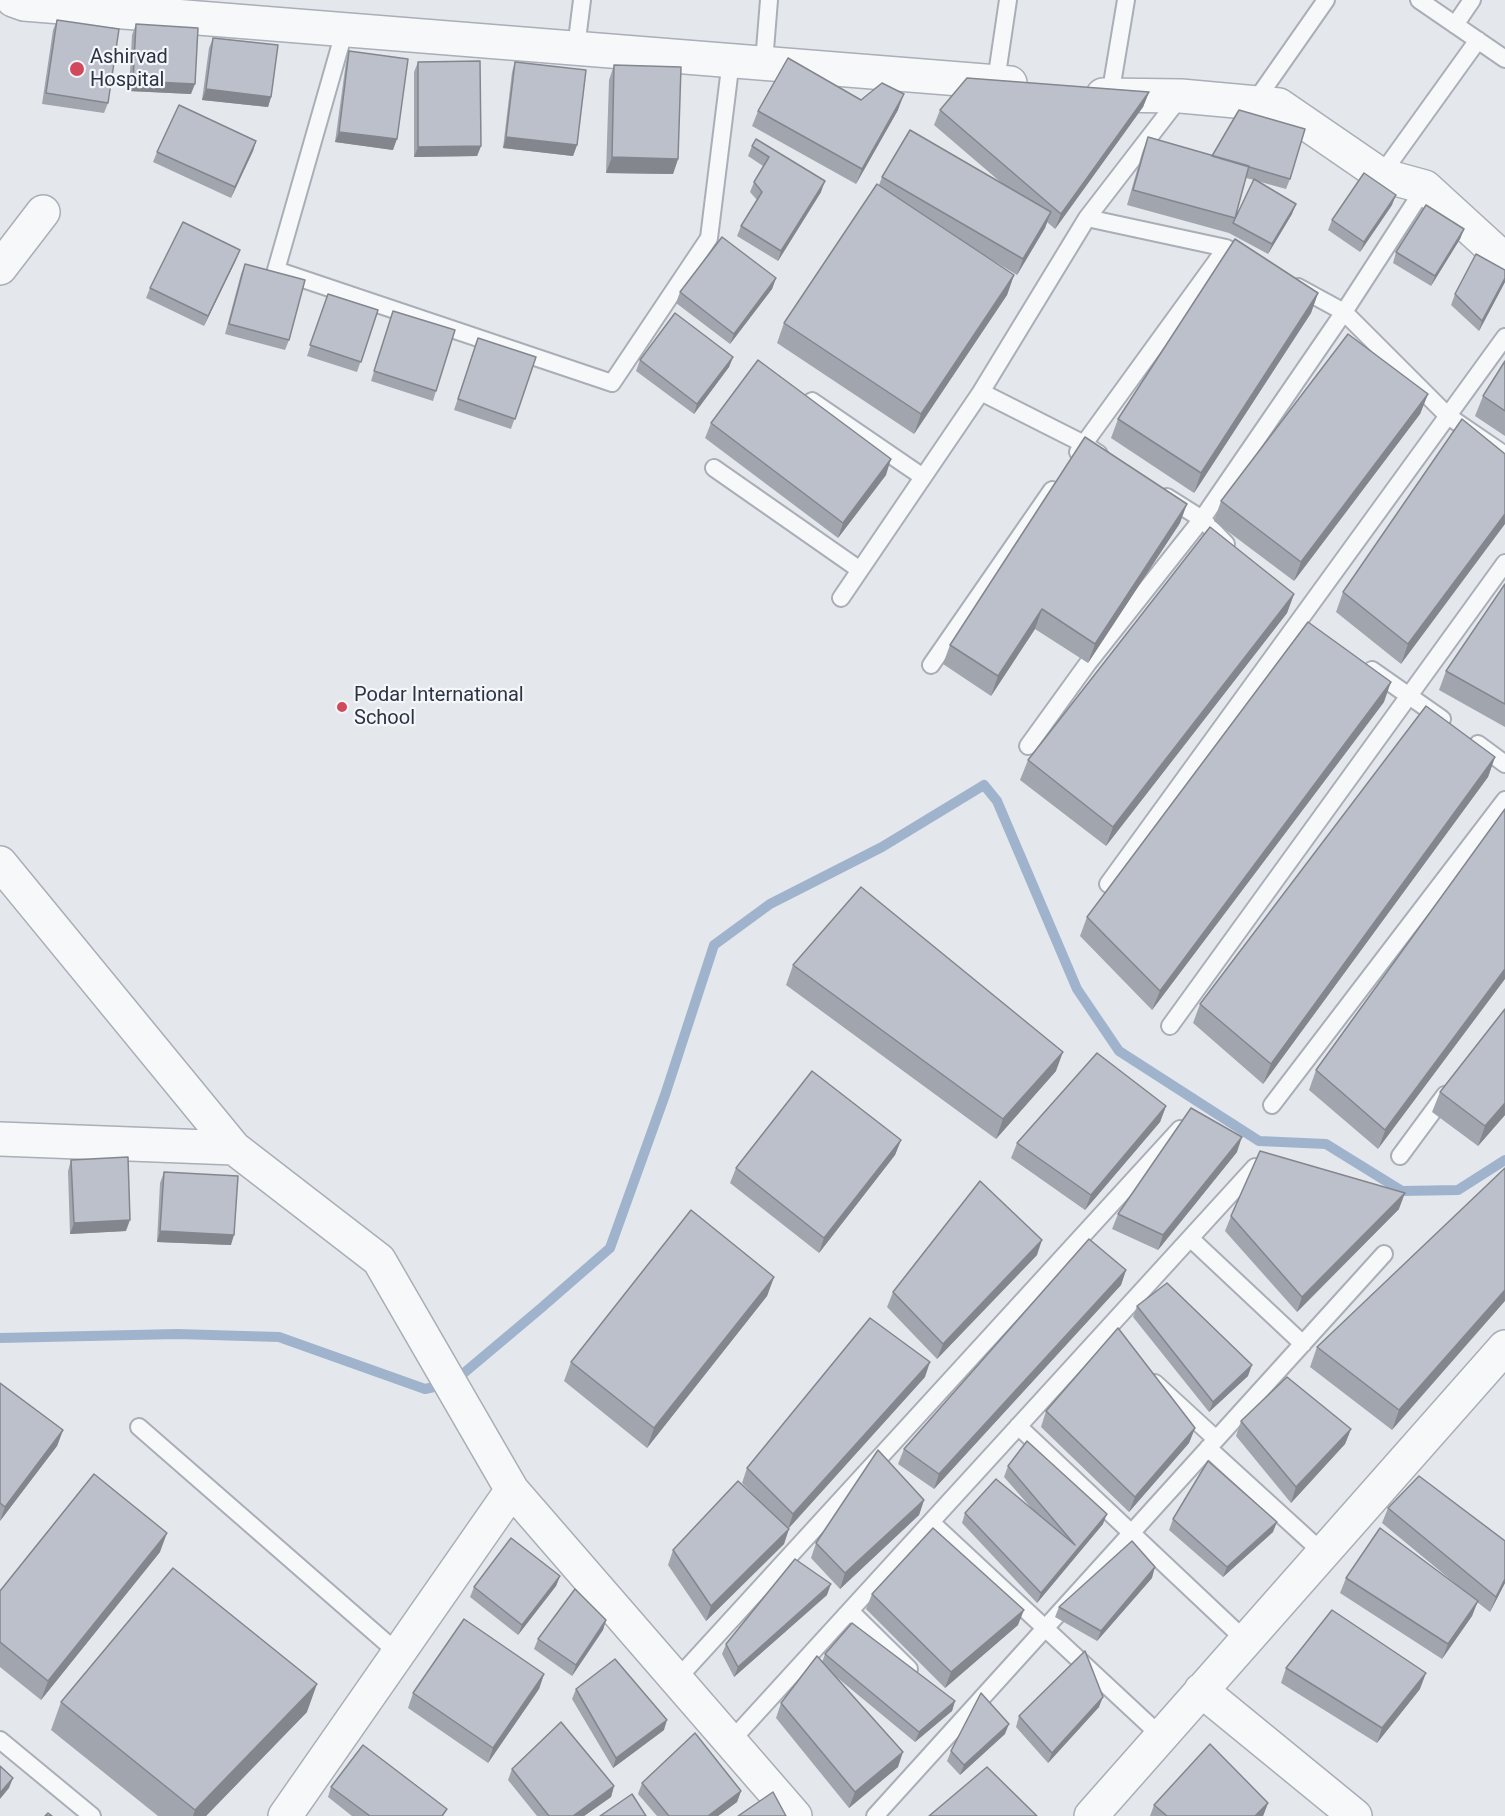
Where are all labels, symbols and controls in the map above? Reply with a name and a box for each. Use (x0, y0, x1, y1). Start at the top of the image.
place label: Ashirvad Hospital (90, 46, 168, 93)
marker: Ashirvad Hospital (68, 60, 86, 78)
place label: Podar International School (354, 684, 524, 731)
marker: Podar International School (335, 700, 349, 714)

